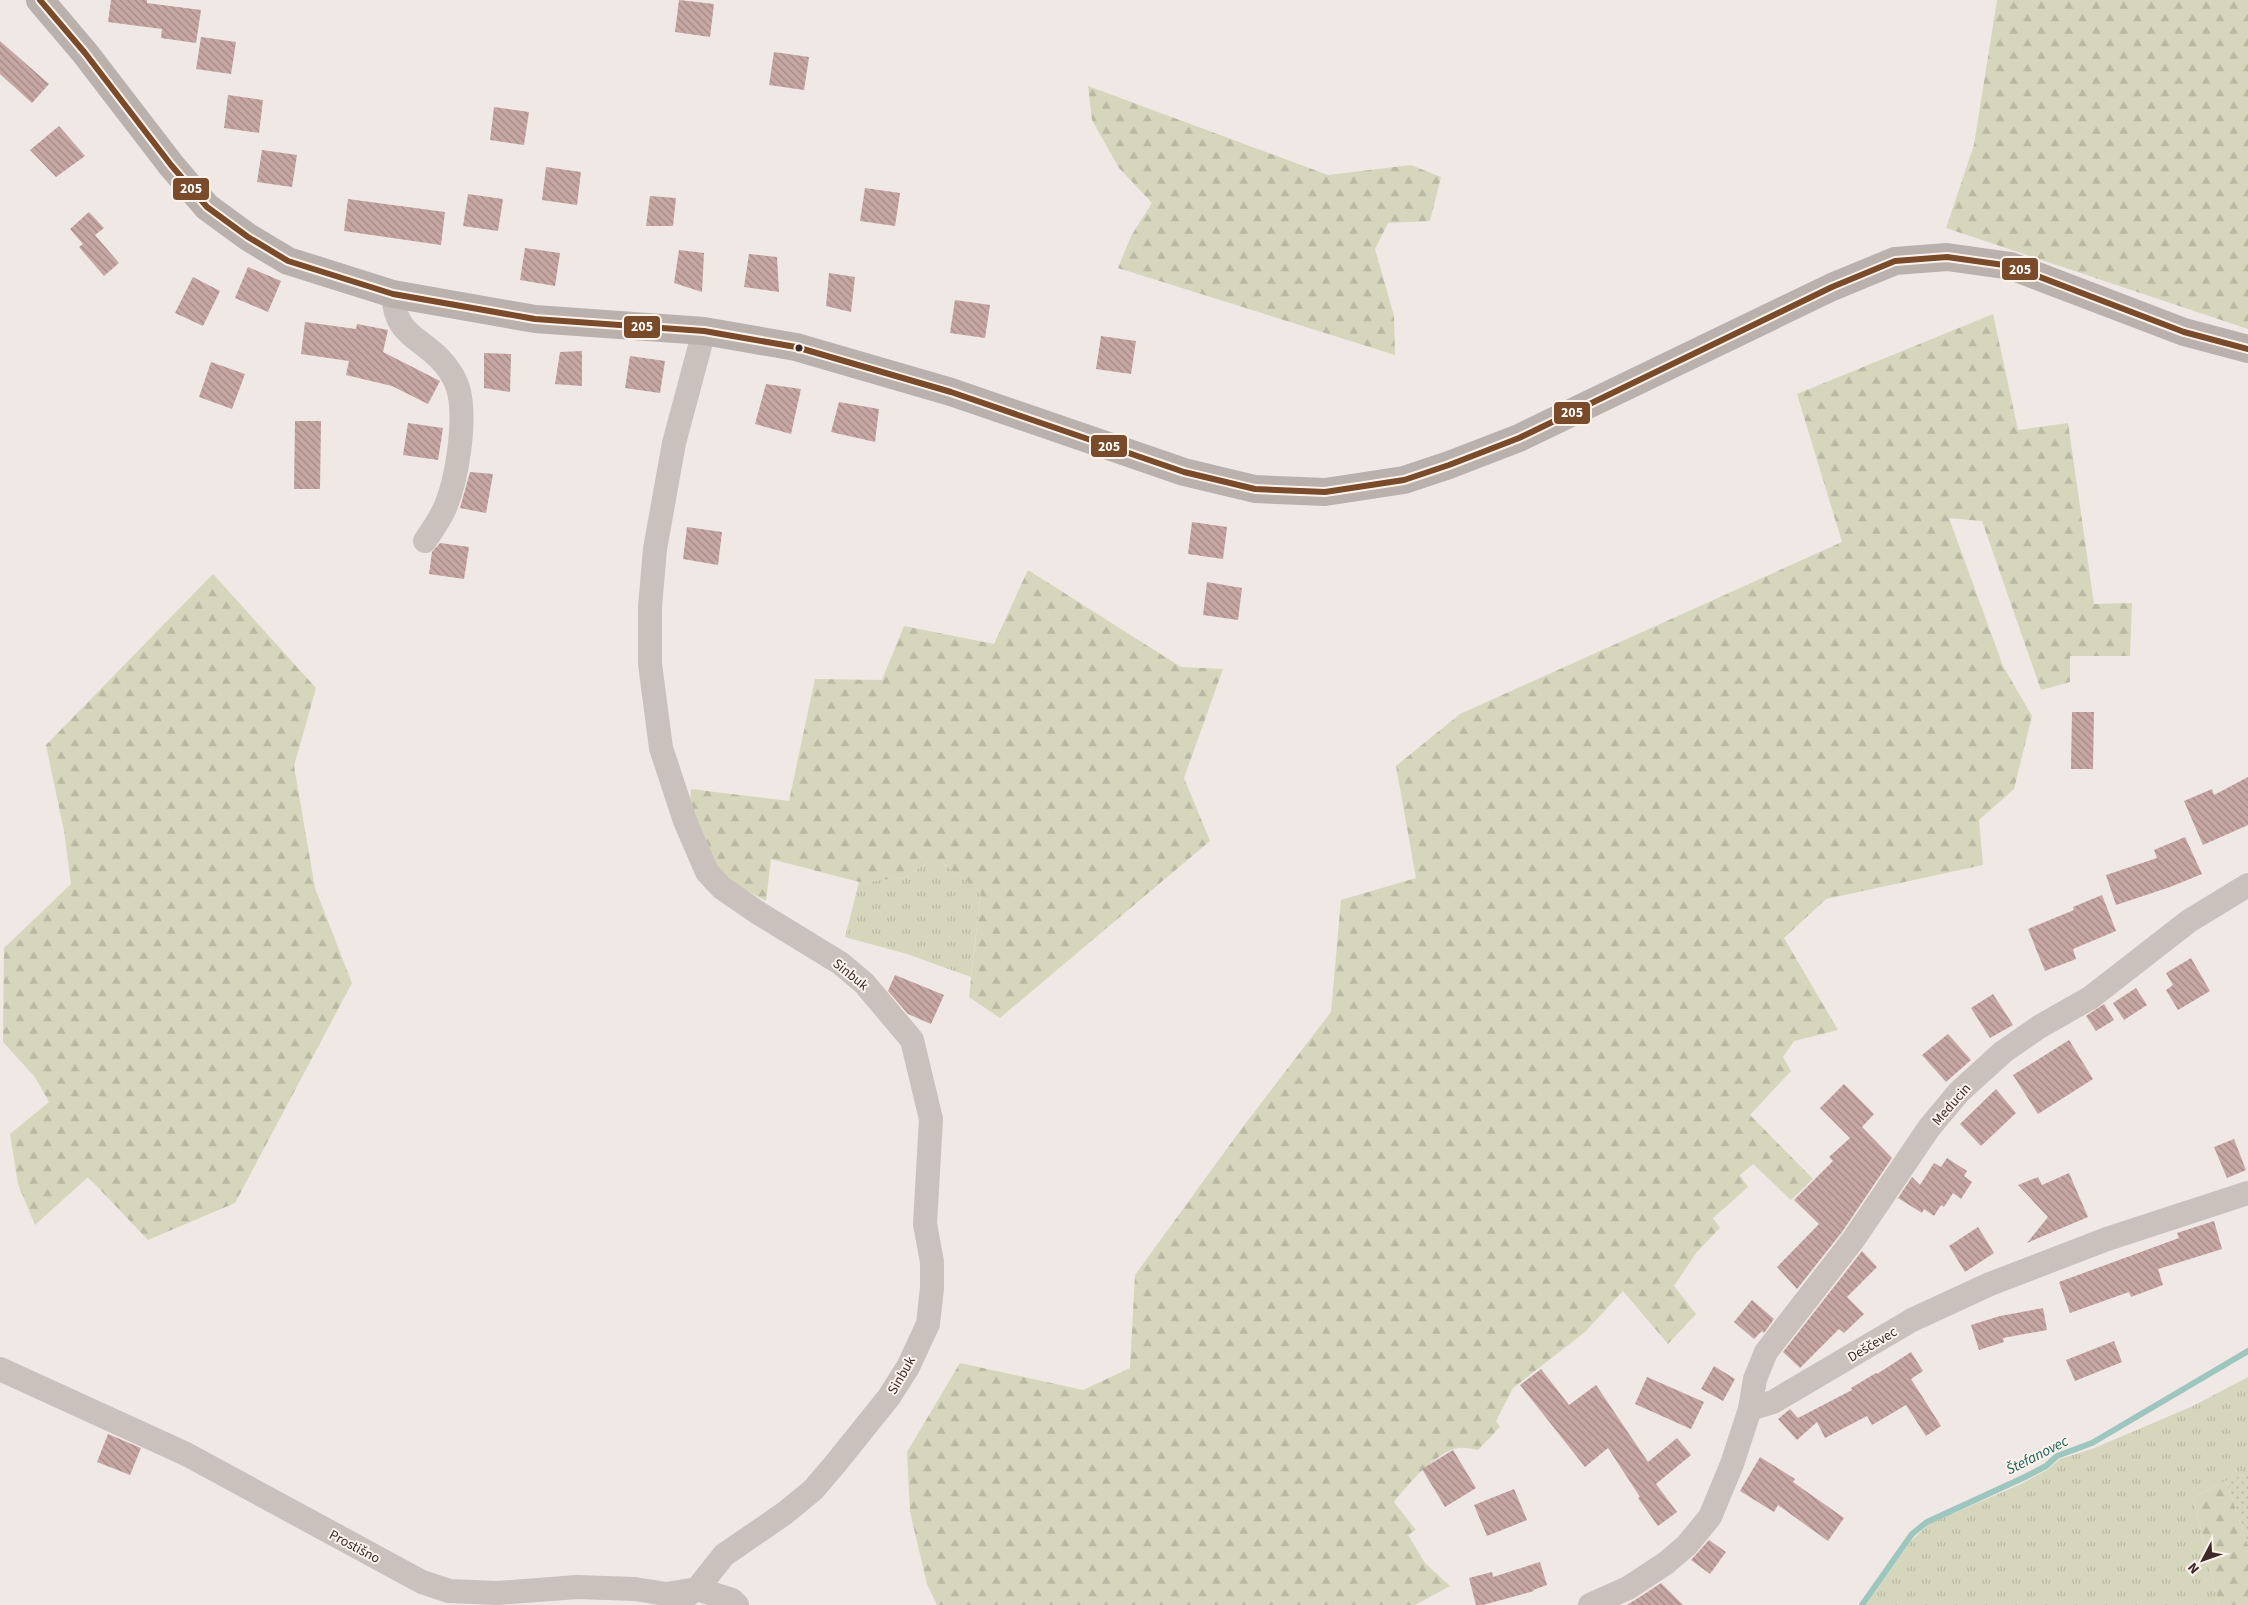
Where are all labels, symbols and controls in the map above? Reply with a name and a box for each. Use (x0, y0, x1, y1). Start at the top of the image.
line badge: 205 (172, 177, 210, 201)
text: 205 (180, 179, 202, 199)
line badge: 205 (2001, 257, 2039, 281)
text: 205 (2009, 260, 2031, 280)
line badge: 205 (623, 315, 661, 339)
text: 205 (631, 317, 653, 337)
unlabelled marker (794, 343, 804, 353)
line badge: 205 (1553, 401, 1591, 425)
text: 205 (1561, 403, 1583, 423)
line badge: 205 (1090, 434, 1128, 458)
text: 205 (1098, 437, 1120, 457)
street label: Sinbuk (828, 954, 873, 995)
street label: Meducin (1928, 1079, 1976, 1130)
street label: Deščevec (1844, 1322, 1901, 1367)
street label: Sinbuk (883, 1353, 921, 1398)
water label: Štefanovec (2002, 1431, 2072, 1480)
street label: Prostišno (326, 1525, 384, 1569)
north arrow (2178, 1535, 2228, 1585)
text: N (2183, 1558, 2205, 1578)

